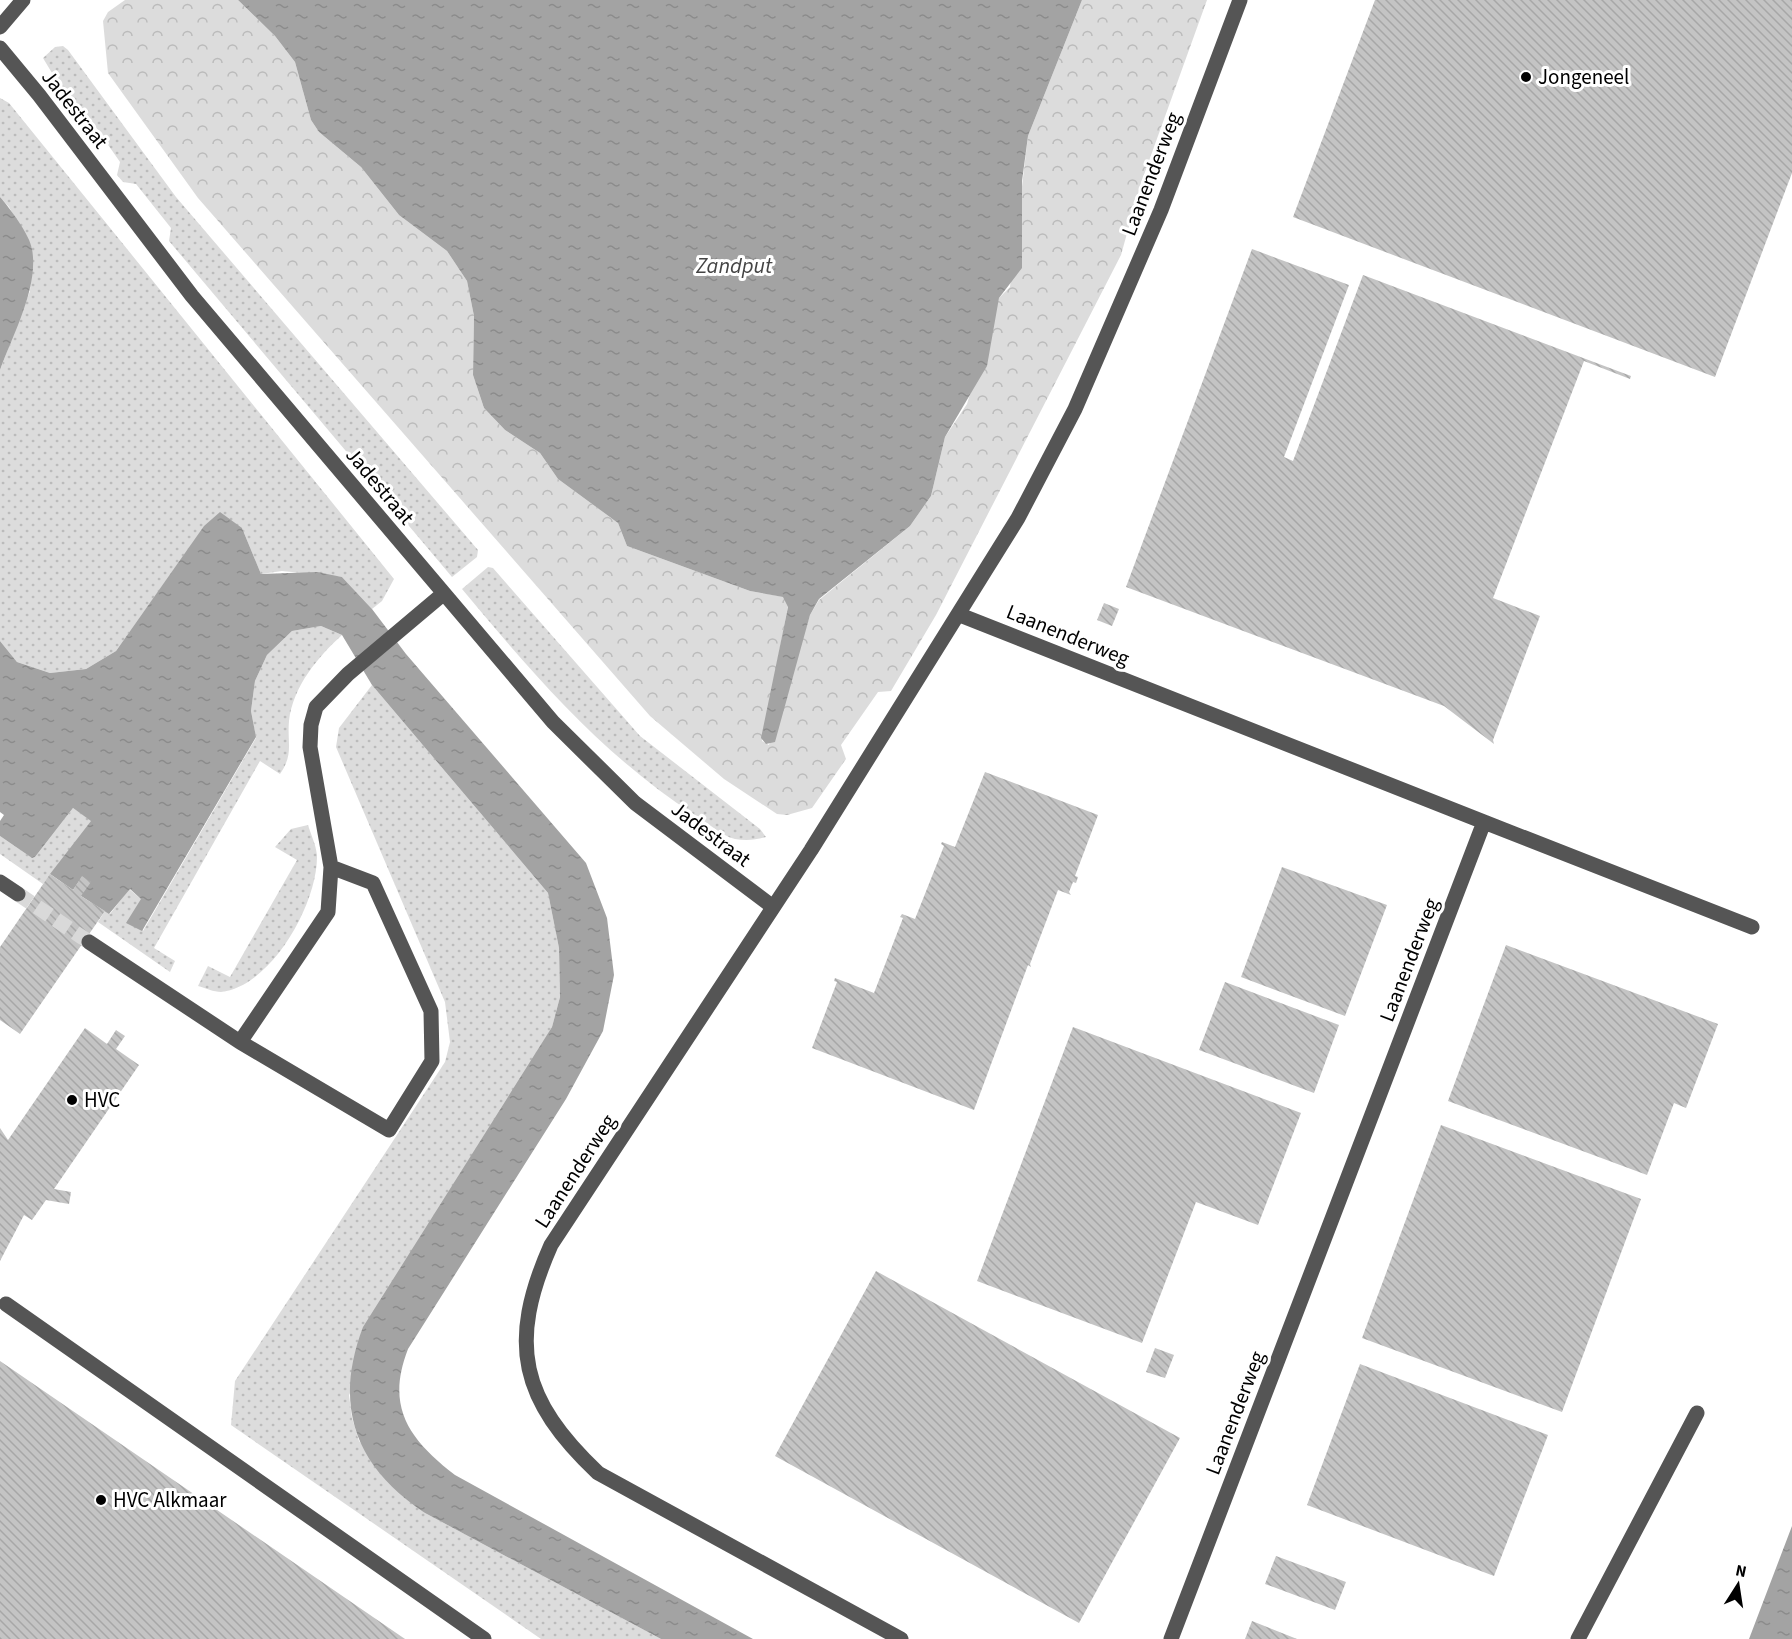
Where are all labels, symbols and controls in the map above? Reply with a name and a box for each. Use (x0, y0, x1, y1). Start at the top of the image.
place label: Jongeneel (1538, 62, 1629, 92)
street label: Jadestraat (35, 63, 115, 155)
marker: Jongeneel (1519, 70, 1533, 84)
street label: Laanenderweg (1114, 107, 1189, 240)
water label: Zandput (695, 250, 773, 282)
street label: Jadestraat (339, 441, 421, 531)
street label: Laanenderweg (1002, 597, 1134, 673)
street label: Jadestraat (665, 794, 757, 874)
street label: Laanenderweg (1372, 893, 1447, 1026)
place label: HVC (84, 1085, 120, 1115)
marker: HVC (65, 1093, 79, 1107)
street label: Laanenderweg (527, 1108, 623, 1234)
street label: Laanenderweg (1198, 1346, 1273, 1479)
place label: HVC Alkmaar (113, 1485, 227, 1515)
marker: HVC Alkmaar (94, 1493, 108, 1507)
north arrow (1708, 1555, 1768, 1615)
text: N (1733, 1559, 1748, 1583)

